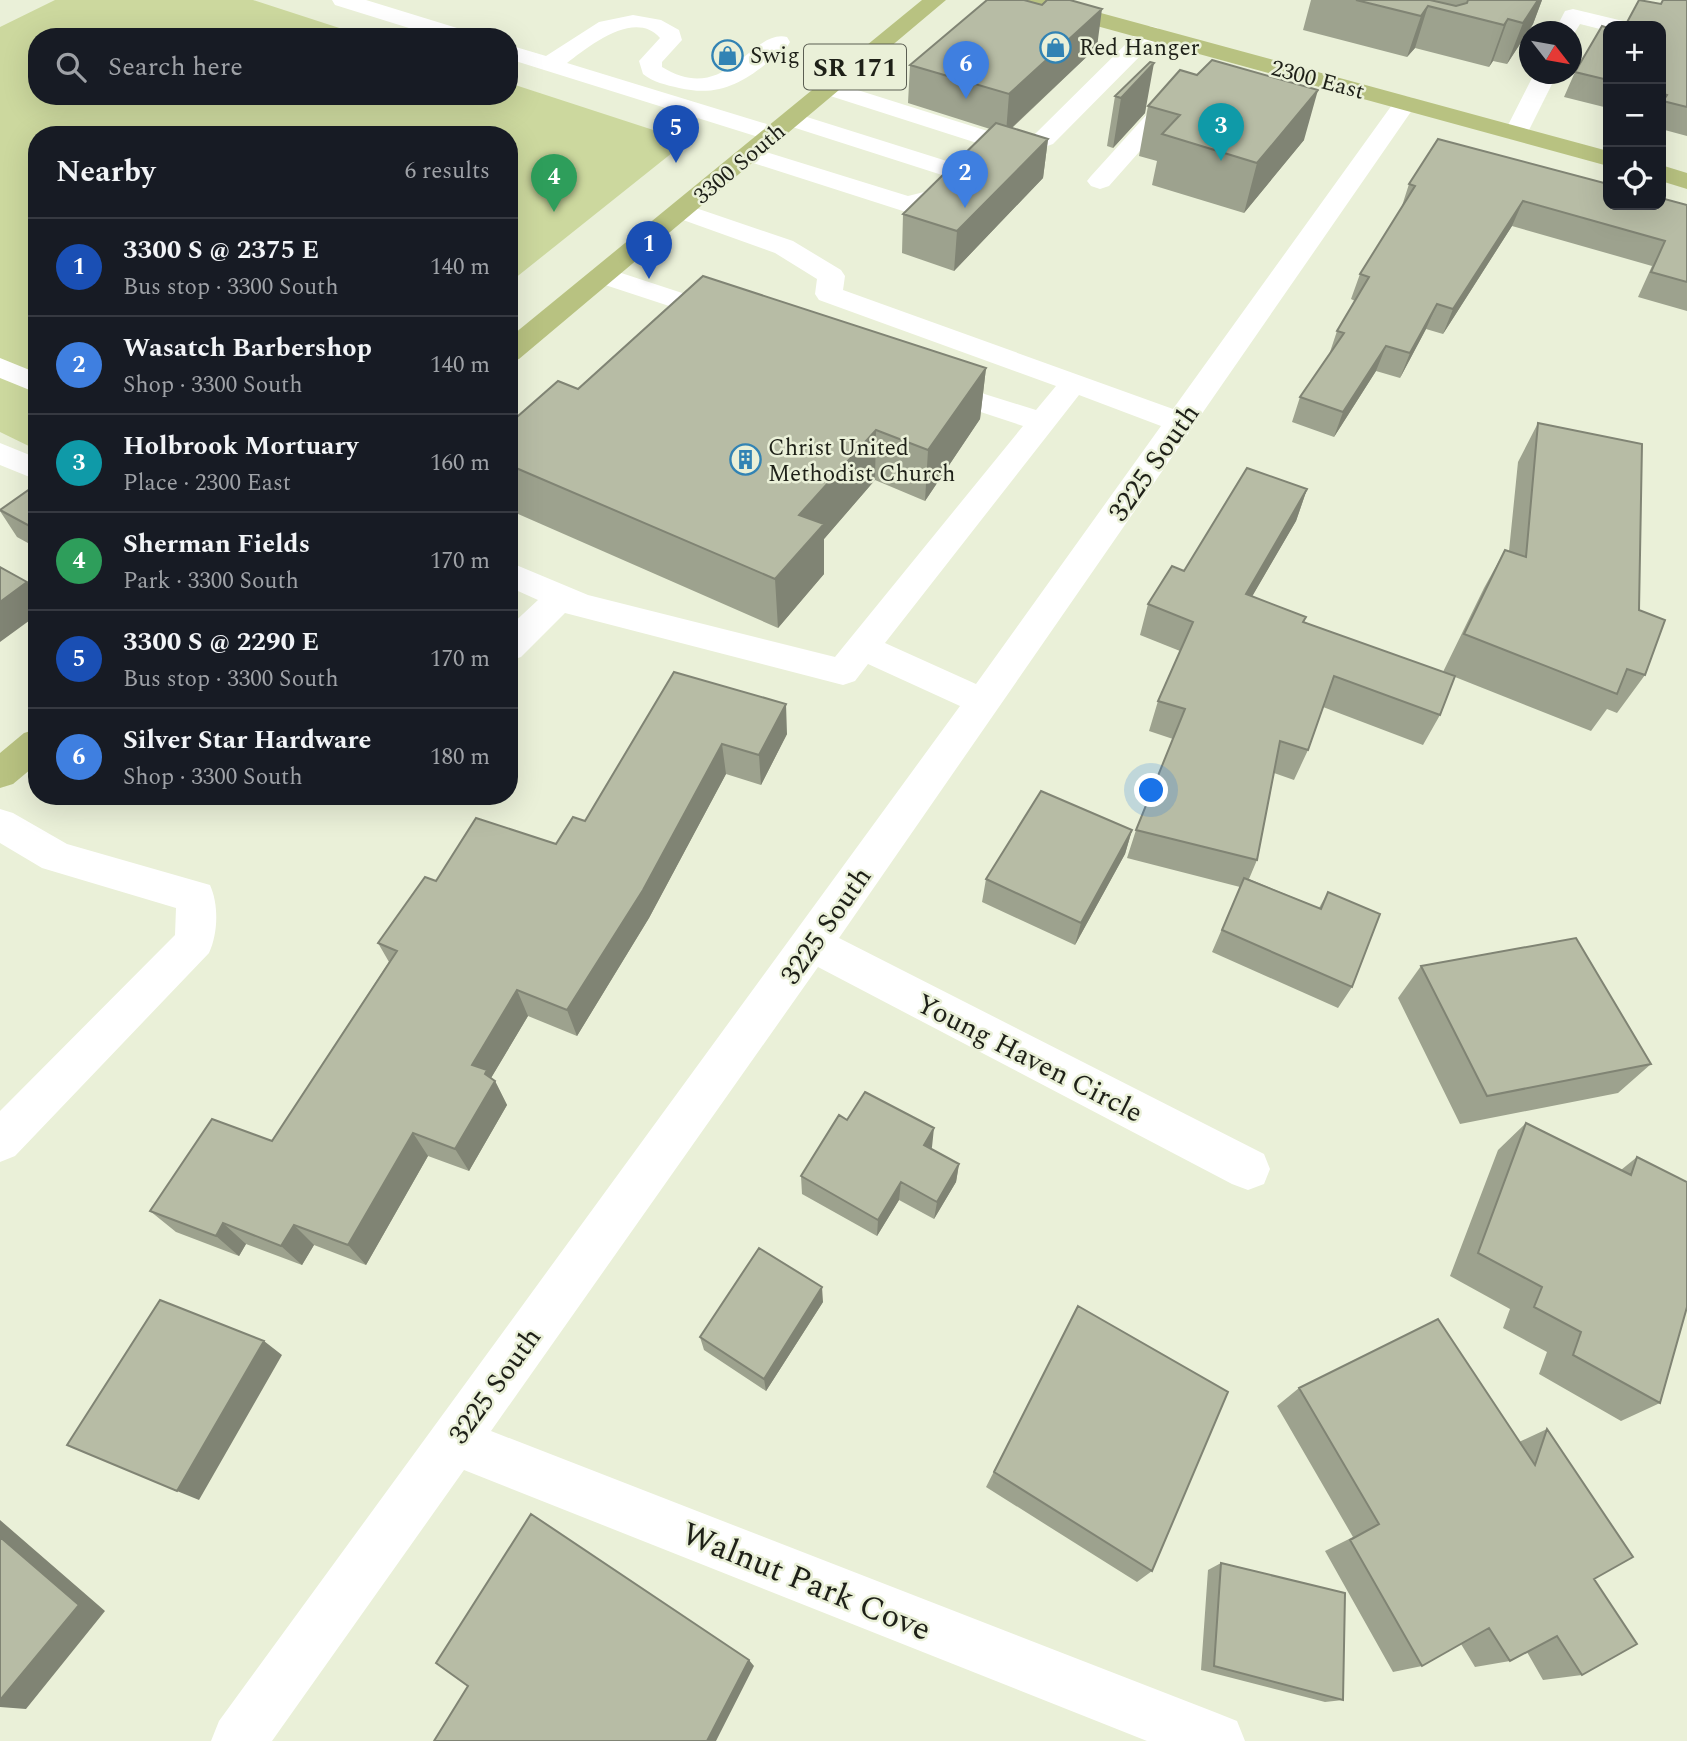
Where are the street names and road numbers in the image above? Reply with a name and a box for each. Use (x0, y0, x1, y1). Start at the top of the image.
road number: SR 171 (804, 44, 906, 90)
street label: 2300 East (1267, 51, 1368, 110)
street label: 3300 South (686, 115, 794, 213)
street label: 3225 South (1098, 395, 1211, 531)
street label: 3225 South (770, 858, 883, 994)
street label: Young Haven Circle (908, 983, 1150, 1134)
street label: 3225 South (438, 1318, 552, 1453)
street label: Walnut Park Cove (674, 1509, 938, 1655)

